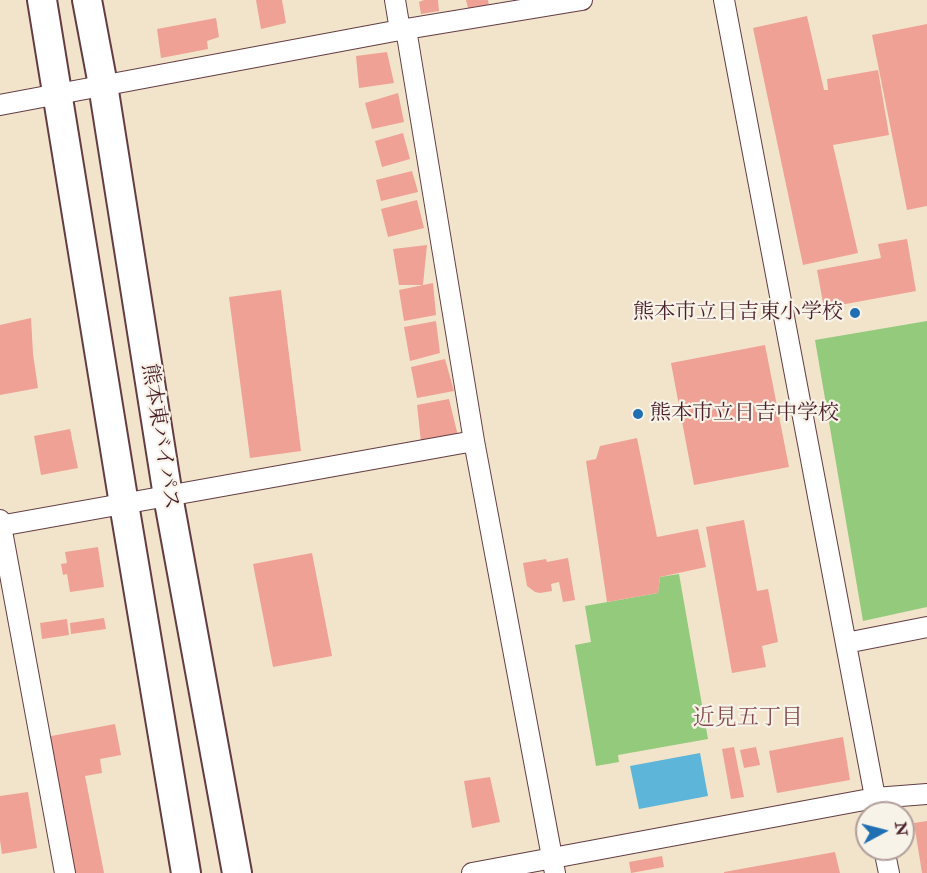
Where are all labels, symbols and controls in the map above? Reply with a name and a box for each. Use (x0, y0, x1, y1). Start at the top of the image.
place label: 熊本市立日吉東小学校 (633, 300, 843, 326)
marker: 熊本市立日吉東小学校 (848, 306, 862, 320)
street label: 熊本東バイパス (135, 362, 183, 512)
place label: 熊本市立日吉中学校 (650, 401, 839, 427)
marker: 熊本市立日吉中学校 (631, 407, 645, 421)
district label: 近見五丁目 (693, 706, 803, 732)
north arrow (855, 801, 915, 861)
text: N (890, 821, 912, 837)

